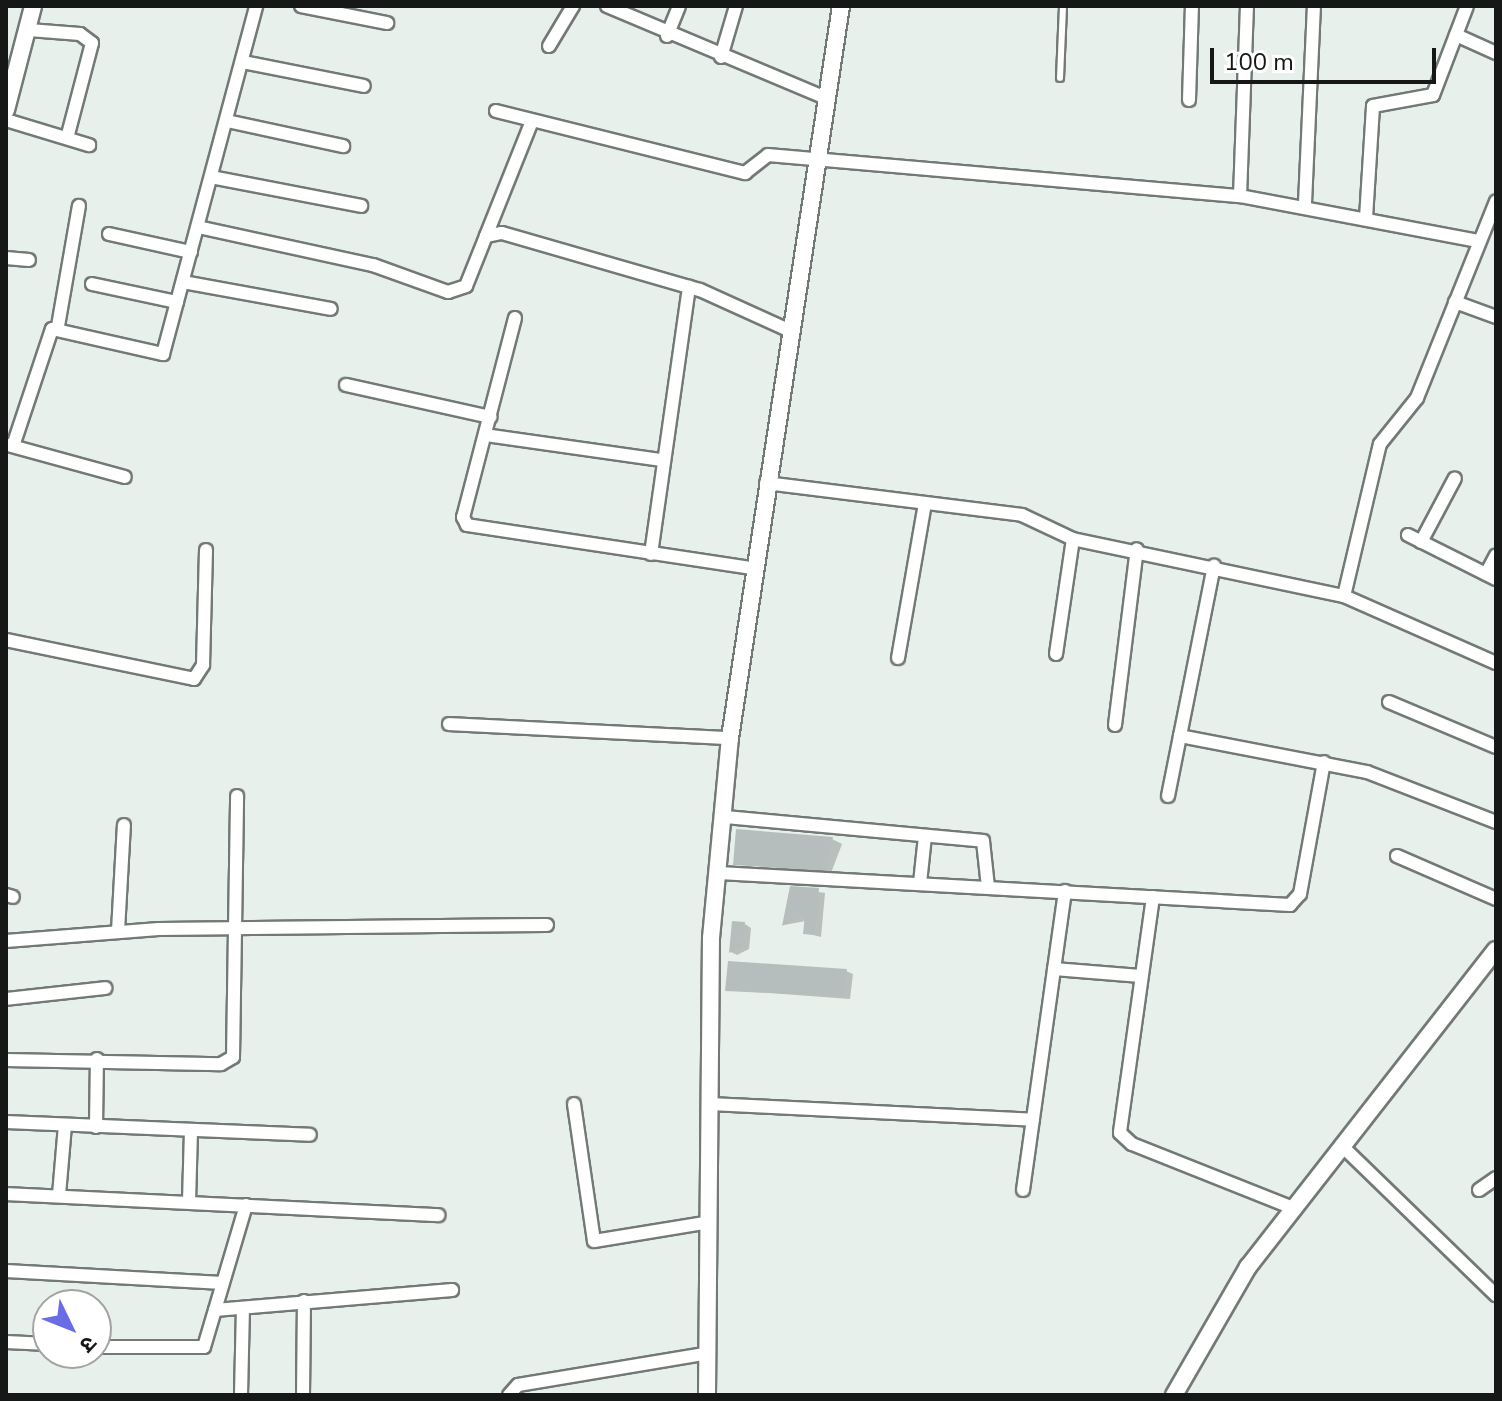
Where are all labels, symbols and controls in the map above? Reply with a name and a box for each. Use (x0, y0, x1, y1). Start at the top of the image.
scale bar (1214, 32, 1440, 82)
text: 100 m (1224, 46, 1294, 78)
north arrow (32, 1289, 112, 1369)
text: उ (73, 1329, 103, 1359)

